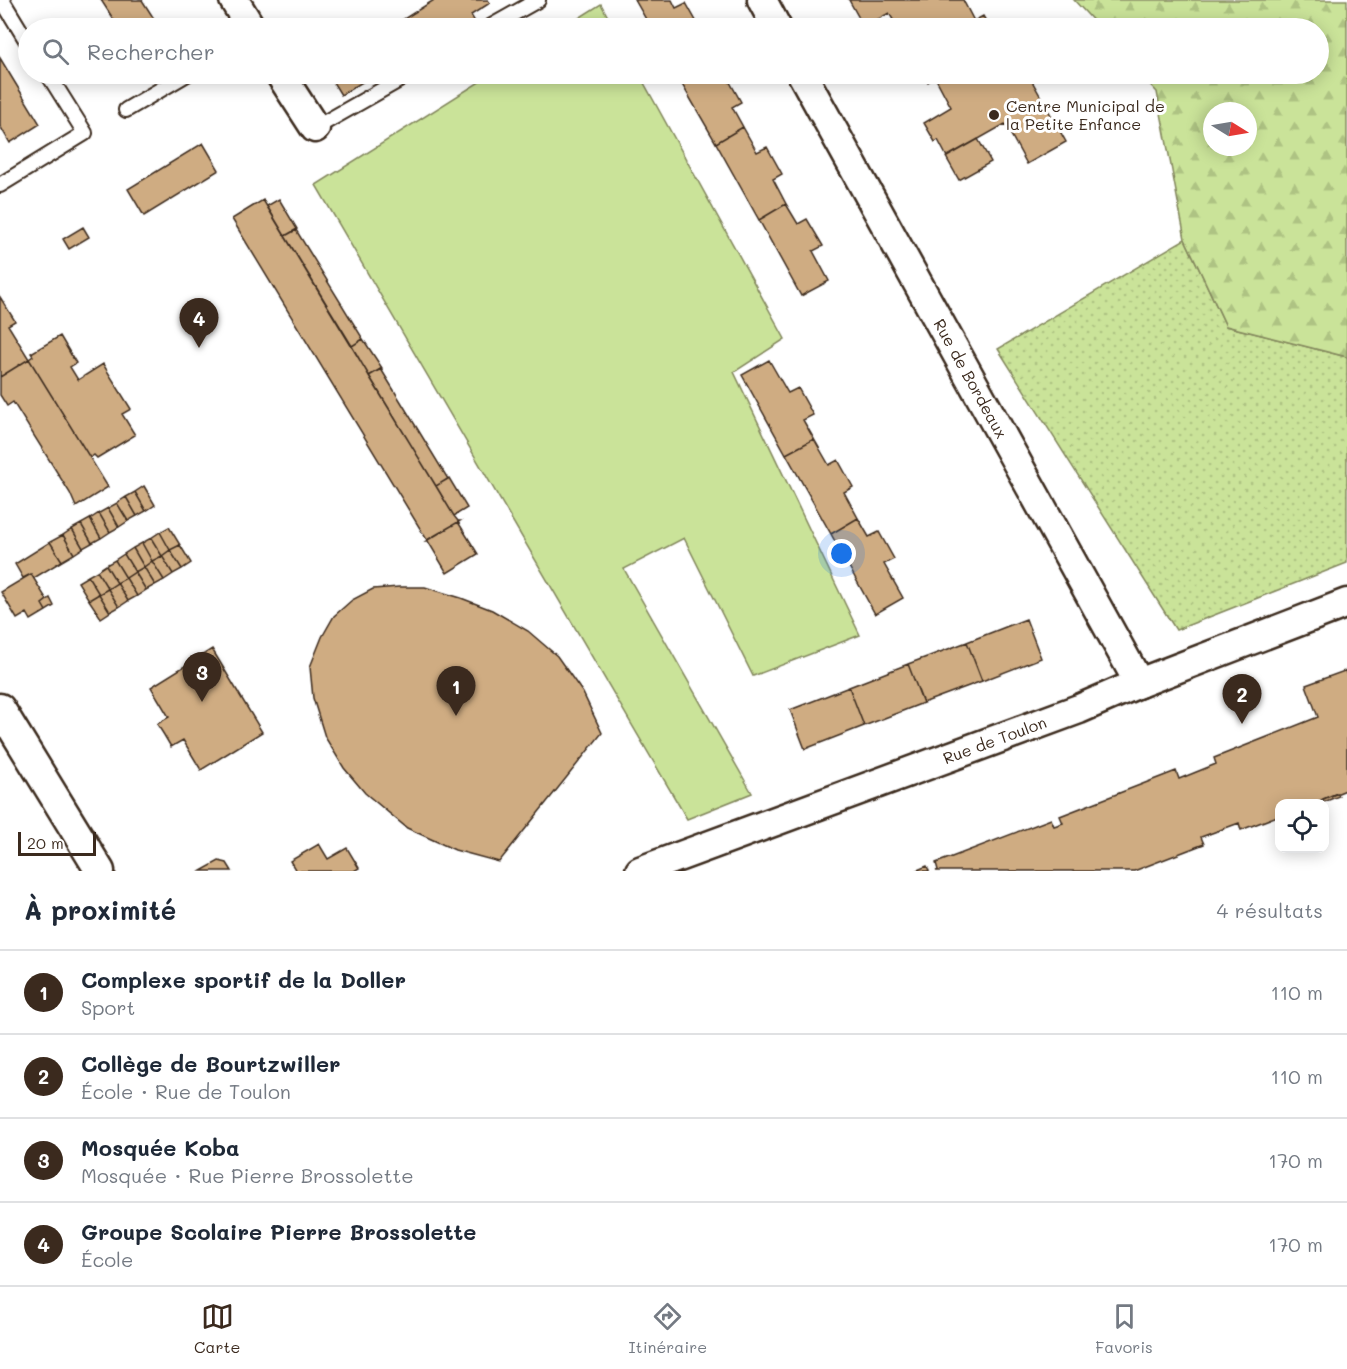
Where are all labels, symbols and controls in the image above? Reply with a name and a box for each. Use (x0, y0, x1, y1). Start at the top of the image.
search box (18, 18, 1329, 84)
icon: search (39, 35, 72, 68)
text: Rechercher (87, 37, 215, 66)
place label: Centre Municipal de la Petite Enfance (1006, 95, 1165, 134)
north arrow (1203, 102, 1257, 156)
marker: Centre Municipal de la Petite Enfance (987, 108, 1001, 122)
pin: 4 (180, 298, 218, 348)
street label: Rue de Bordeaux (929, 315, 1012, 442)
your location (827, 539, 856, 568)
pin: 3 (182, 652, 222, 702)
pin: 1 (436, 666, 476, 716)
pin: 2 (1222, 674, 1262, 724)
street label: Rue de Toulon (940, 711, 1049, 768)
map controls (1275, 799, 1329, 853)
button: locate (1275, 799, 1329, 853)
scale bar (18, 829, 96, 856)
text: 20 m (27, 832, 64, 853)
text: À proximité (24, 893, 176, 927)
text: 4 résultats (1217, 897, 1323, 923)
text: Complexe sportif de la Doller (81, 965, 406, 994)
text: 1 (39, 979, 48, 1005)
text: 110 m (1270, 979, 1323, 1005)
text: Sport (81, 994, 135, 1020)
text: Collège de Bourtzwiller (81, 1049, 341, 1078)
text: 2 (38, 1063, 49, 1089)
text: 110 m (1270, 1063, 1323, 1089)
text: École · Rue de Toulon (81, 1078, 291, 1104)
text: Mosquée Koba (81, 1133, 240, 1162)
text: 3 (38, 1147, 50, 1173)
text: 170 m (1268, 1147, 1323, 1173)
text: Mosquée · Rue Pierre Brossolette (81, 1162, 414, 1188)
text: Groupe Scolaire Pierre Brossolette (81, 1217, 476, 1246)
text: 4 (37, 1231, 50, 1257)
text: 170 m (1268, 1231, 1323, 1257)
text: École (81, 1246, 133, 1272)
tab: Carte (194, 1300, 240, 1357)
tab: Itinéraire (629, 1300, 707, 1357)
tab: Favoris (1095, 1300, 1153, 1357)

